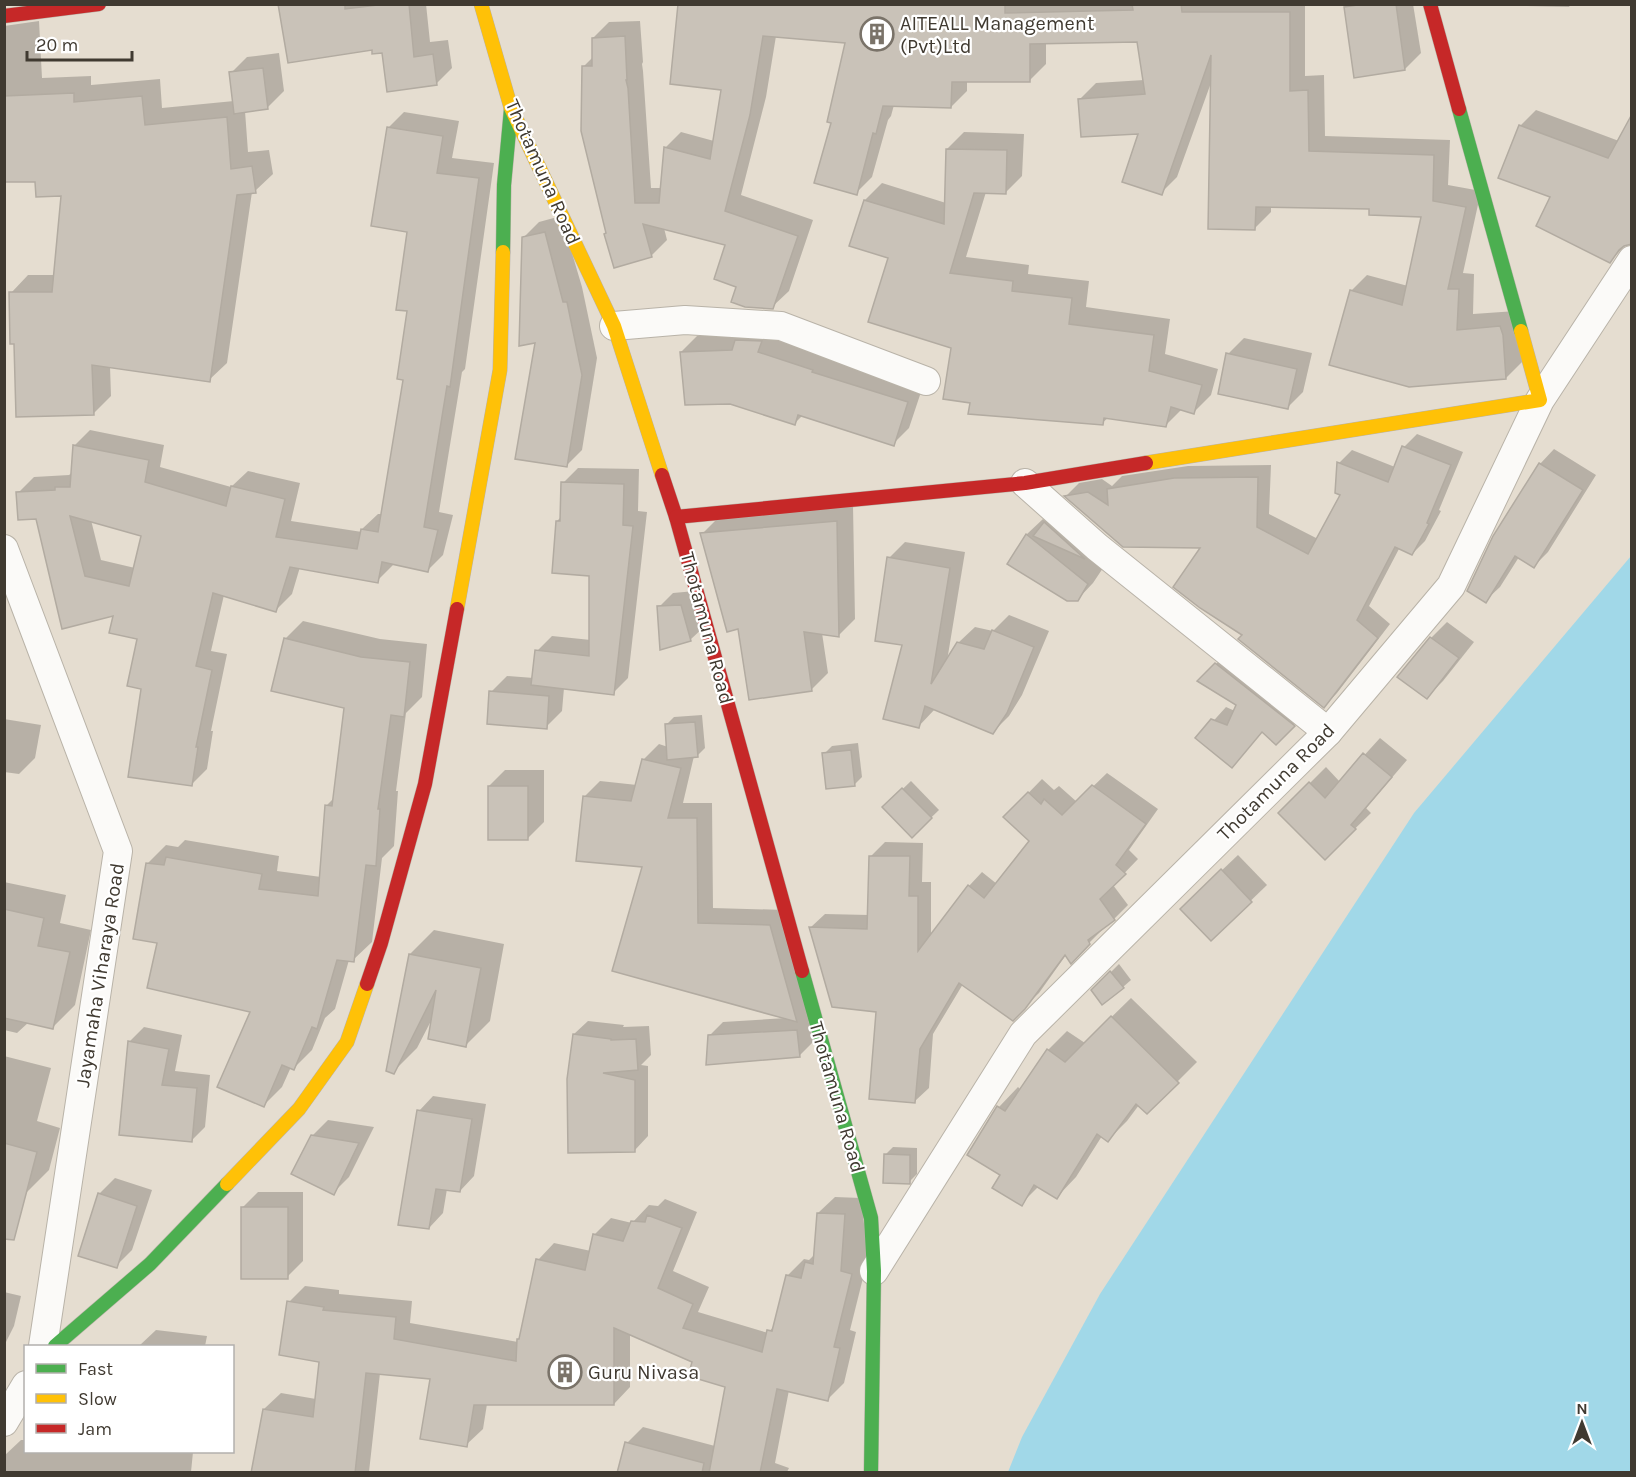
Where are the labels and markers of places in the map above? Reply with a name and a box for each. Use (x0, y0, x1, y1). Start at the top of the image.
place label: AITEALL Management (Pvt)Ltd (900, 12, 1095, 58)
building icon: AITEALL Management (Pvt)Ltd (859, 16, 895, 52)
building icon: Guru Nivasa (547, 1354, 583, 1390)
place label: Guru Nivasa (588, 1361, 699, 1384)

